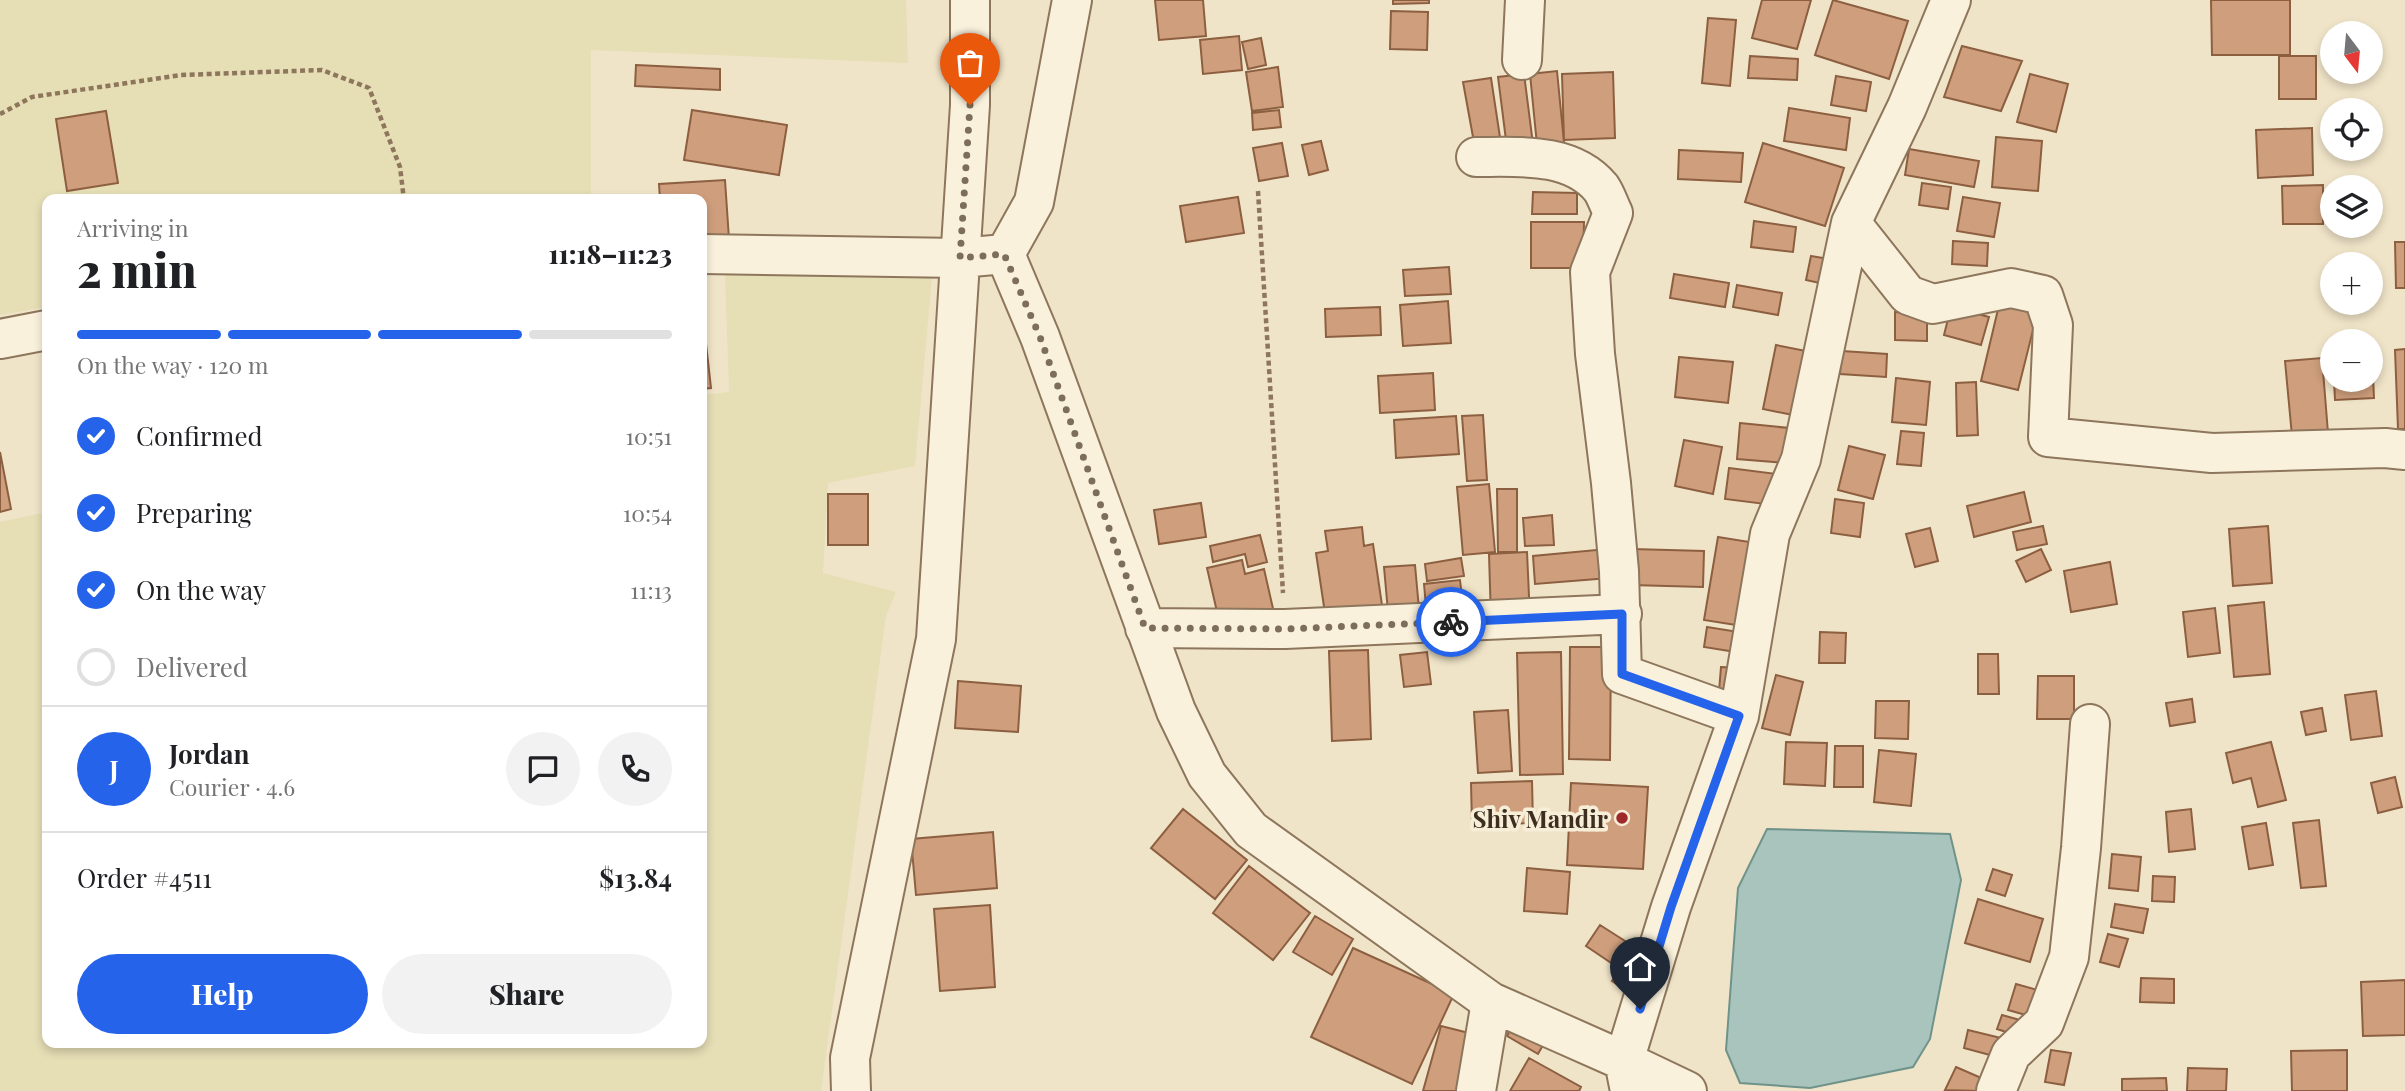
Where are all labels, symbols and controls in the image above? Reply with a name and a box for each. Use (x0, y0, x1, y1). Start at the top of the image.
north arrow (2320, 21, 2384, 84)
map controls (2320, 21, 2383, 392)
pin (940, 33, 1000, 105)
icon: bag (951, 44, 989, 82)
button: locate (2320, 98, 2383, 161)
button: layers (2320, 175, 2383, 238)
text: Arriving in (77, 212, 189, 243)
text: 11:18–11:23 (549, 236, 672, 271)
text: 2 min (77, 238, 197, 300)
button: + (2320, 252, 2383, 315)
button: − (2320, 329, 2383, 392)
text: On the way · 120 m (77, 349, 269, 380)
icon: check (77, 417, 115, 455)
text: Confirmed (136, 418, 263, 453)
text: 10:51 (626, 420, 672, 451)
icon: check (77, 494, 115, 532)
text: Preparing (136, 495, 252, 530)
text: 10:54 (623, 497, 672, 528)
icon: check (77, 571, 115, 609)
text: On the way (136, 572, 266, 607)
text: 11:13 (630, 574, 672, 605)
courier (1416, 587, 1486, 657)
icon: bike (1432, 603, 1470, 641)
text: Delivered (136, 649, 248, 684)
button: chat (506, 732, 580, 806)
button: phone (598, 732, 672, 806)
text: Jordan (169, 736, 249, 771)
text: J (109, 752, 119, 787)
text: Courier · 4.6 (169, 771, 295, 802)
place label: Shiv Mandir (1473, 802, 1609, 834)
marker: Shiv Mandir (1614, 810, 1630, 826)
text: Order #4511 (77, 860, 212, 895)
text: $13.84 (599, 860, 672, 895)
pin (1610, 937, 1670, 1009)
icon: home (1621, 948, 1659, 986)
button: Help (77, 954, 368, 1034)
button: Share (382, 954, 672, 1034)

